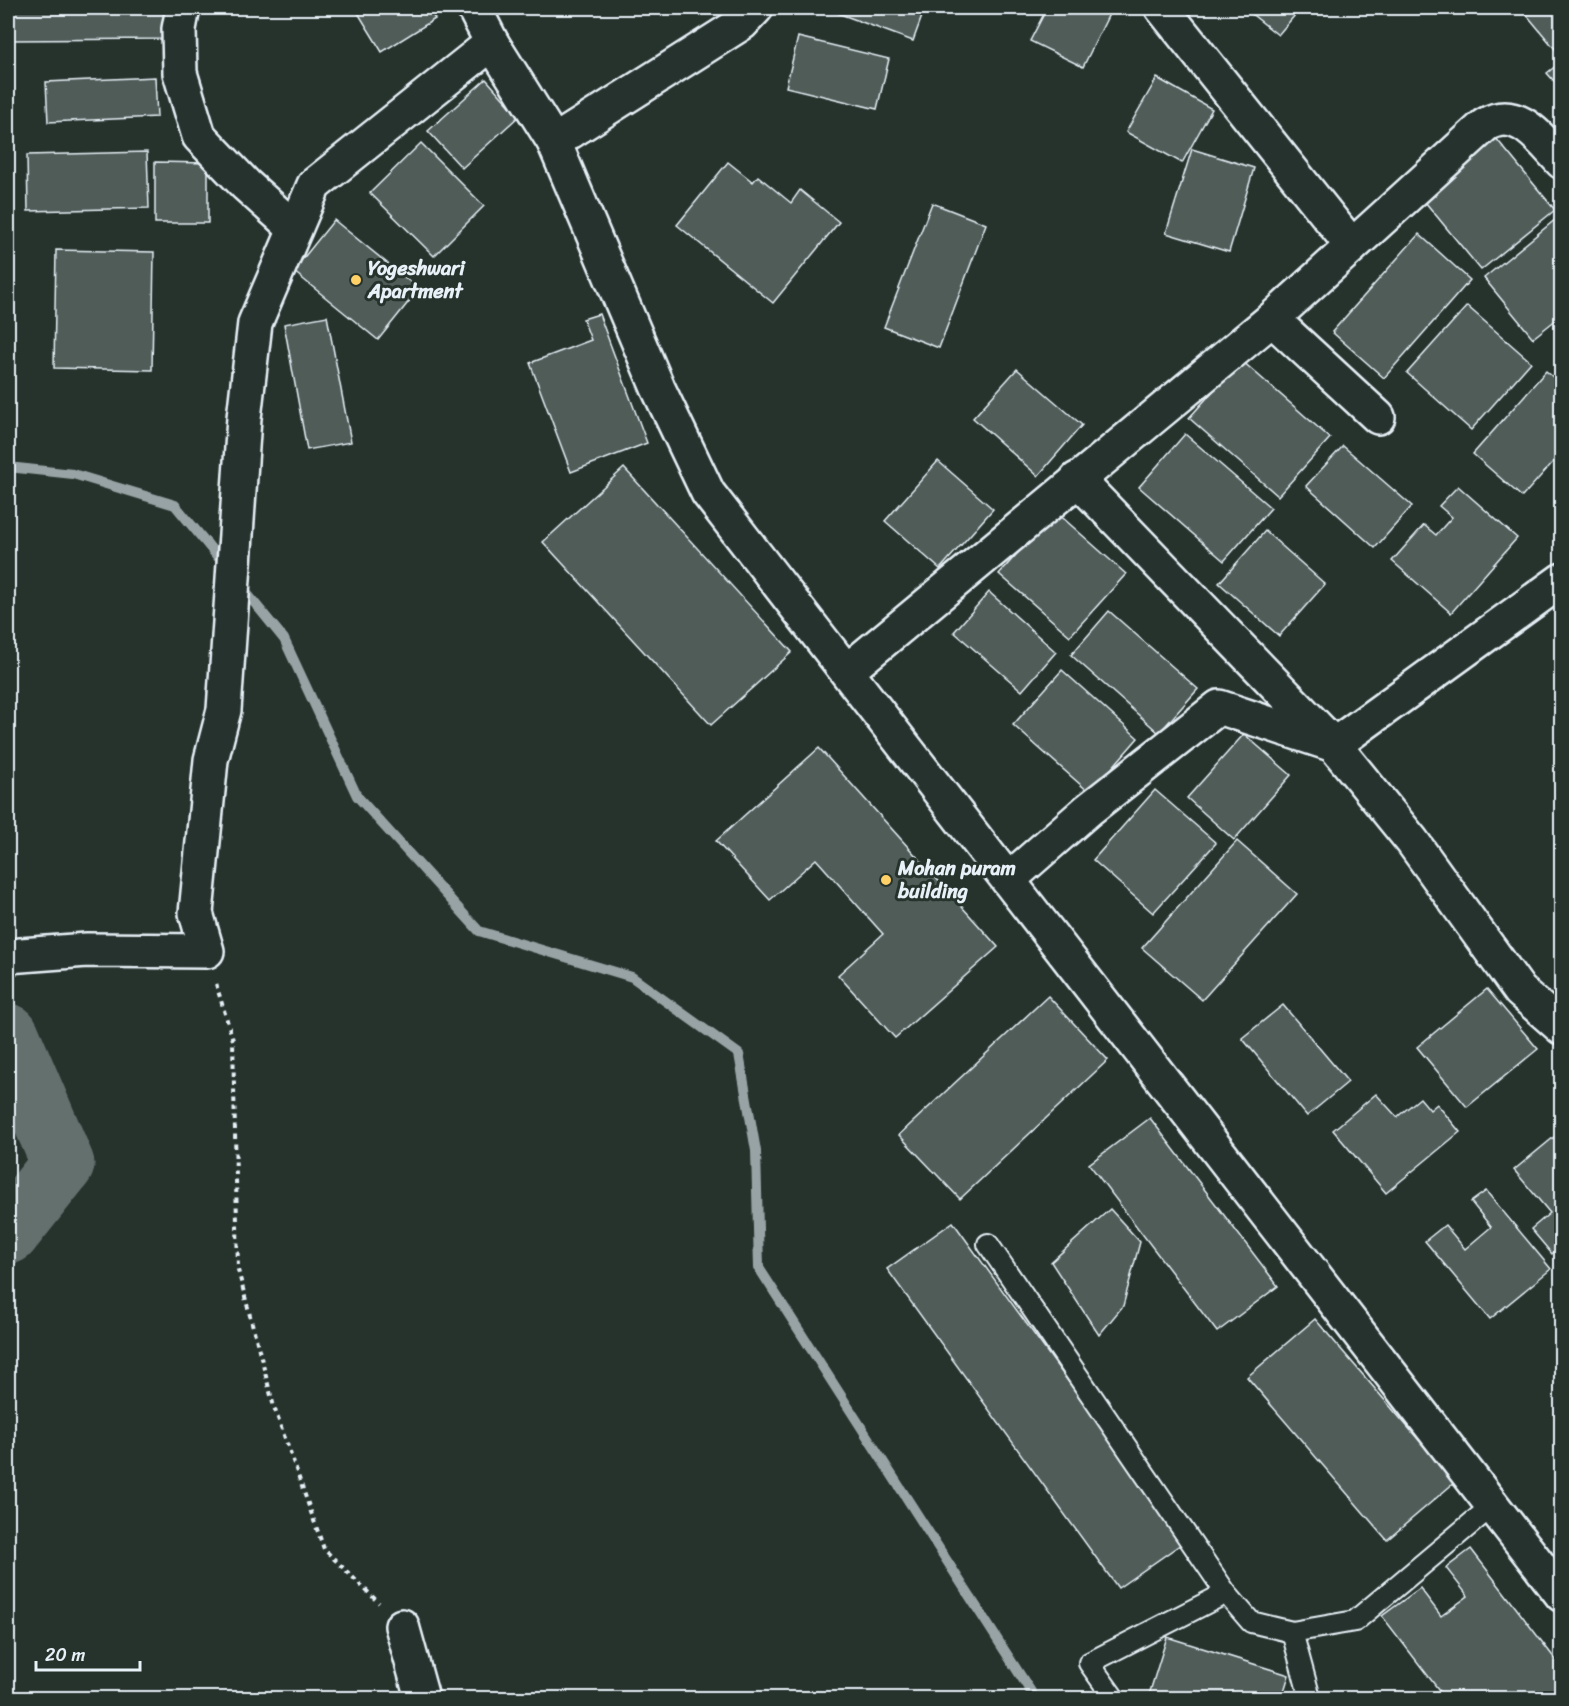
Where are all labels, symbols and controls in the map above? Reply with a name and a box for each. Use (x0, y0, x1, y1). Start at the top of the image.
place label: Yogeshwari Apartment (367, 251, 466, 309)
marker: Yogeshwari Apartment (349, 273, 363, 287)
place label: Mohan puram building (897, 851, 1016, 909)
marker: Mohan puram building (879, 873, 893, 887)
scale bar (36, 1634, 140, 1672)
text: 20 m (45, 1639, 85, 1671)

